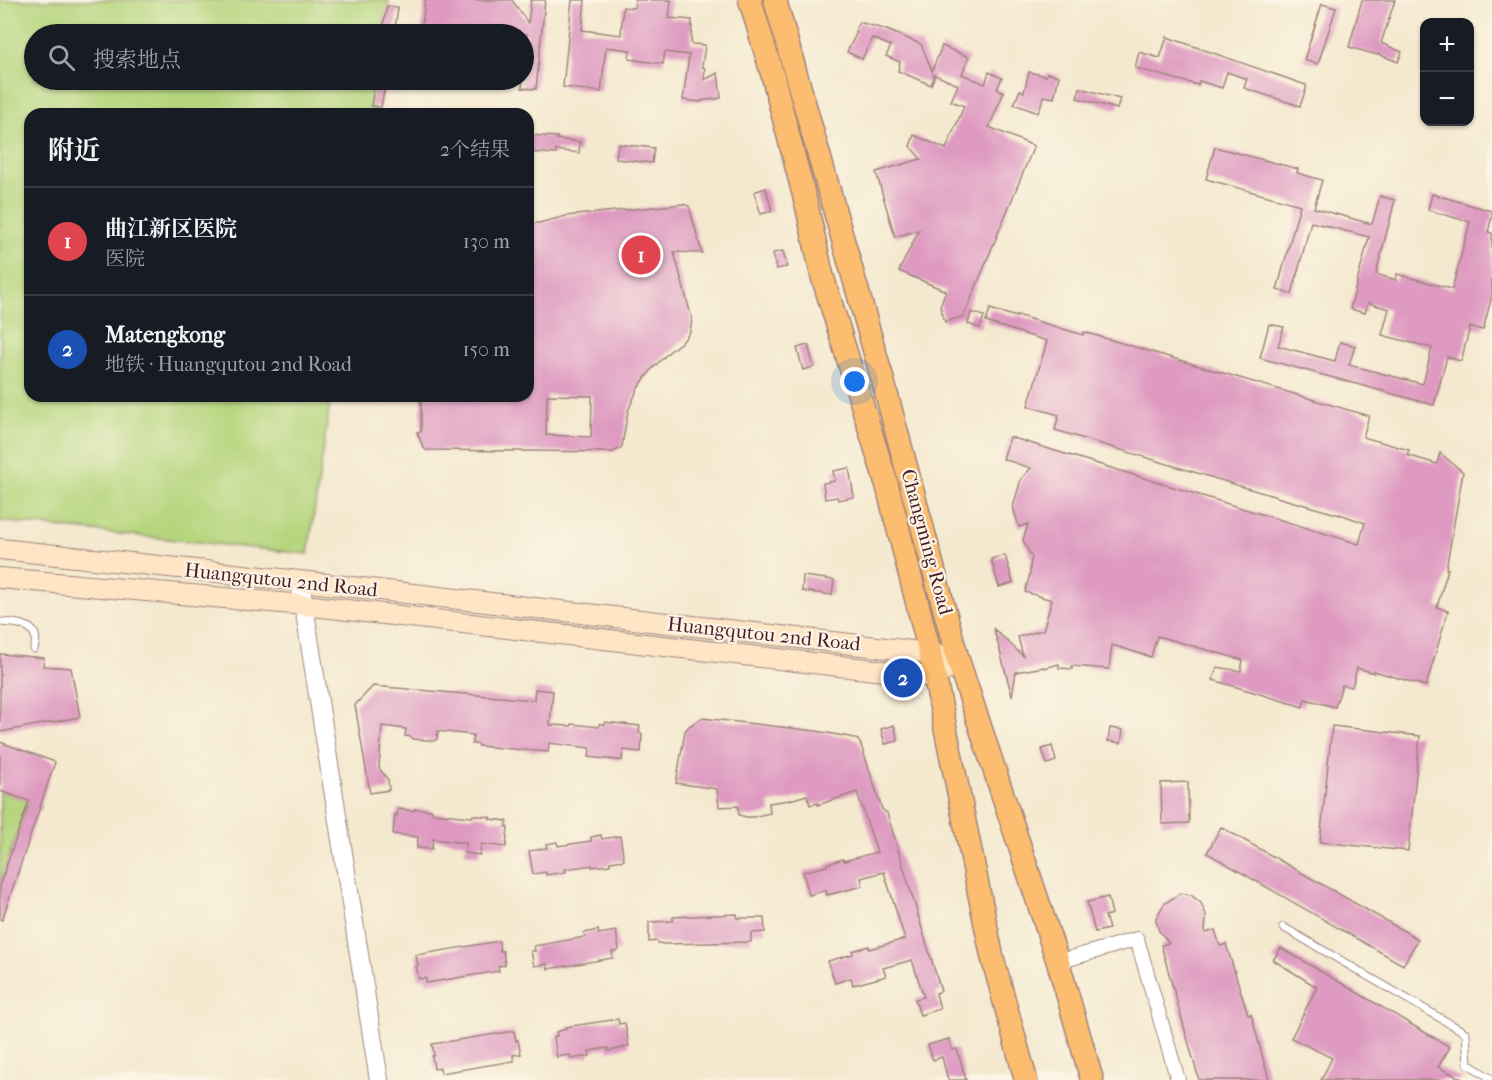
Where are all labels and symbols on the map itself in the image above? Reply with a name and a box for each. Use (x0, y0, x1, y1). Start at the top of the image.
pin: 1 (622, 232, 660, 278)
your location (840, 367, 869, 396)
street label: Changming Road (896, 467, 958, 618)
street label: Huangqutou 2nd Road (183, 558, 380, 602)
street label: Huangqutou 2nd Road (666, 612, 863, 656)
pin: 2 (884, 656, 922, 700)

